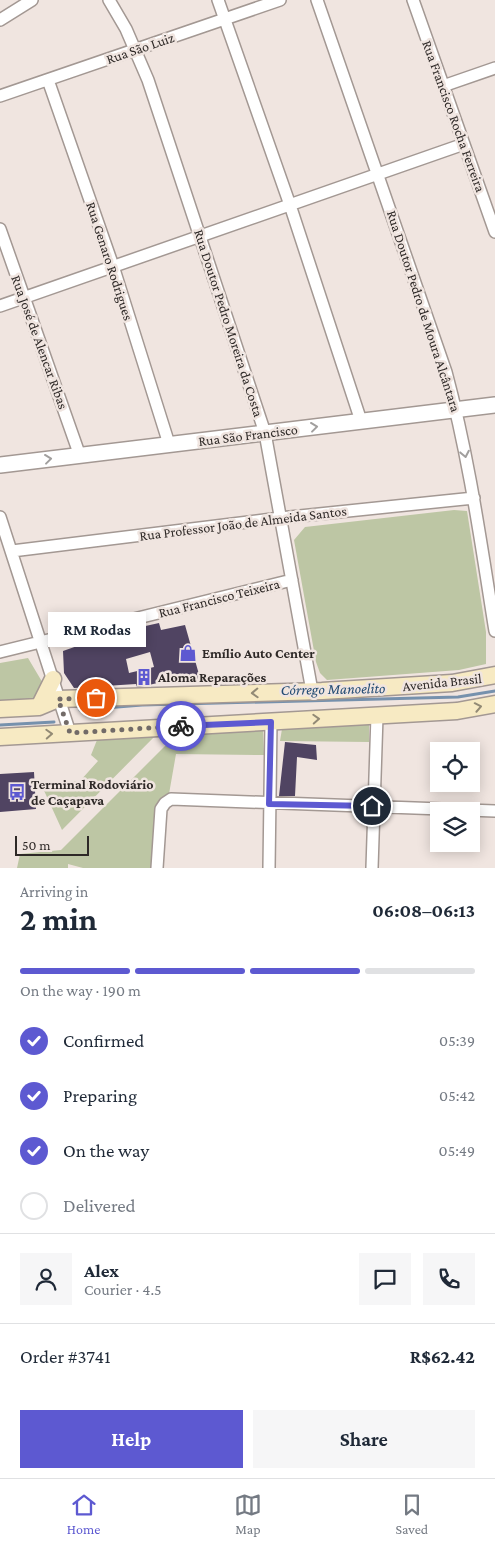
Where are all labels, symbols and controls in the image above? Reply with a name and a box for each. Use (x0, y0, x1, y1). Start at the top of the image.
street label: Rua São Luiz (104, 29, 176, 67)
street label: Rua Francisco Rocha Ferreira (419, 38, 489, 194)
street label: Rua Genaro Rodrigues (83, 200, 137, 322)
street label: Rua Doutor Pedro de Moura Alcântara (384, 208, 464, 414)
street label: Rua Doutor Pedro Moreira da Costa (191, 227, 267, 419)
street label: Rua José de Alencar Ribas (8, 273, 72, 411)
street label: Rua São Francisco (197, 421, 299, 449)
one-way arrow (310, 422, 318, 433)
one-way arrow (460, 449, 470, 458)
one-way arrow (45, 454, 53, 465)
street label: Rua Professor João de Almeida Santos (139, 502, 347, 544)
street label: Rua Francisco Teixeira (157, 575, 282, 621)
callout: RM Rodas (47, 613, 145, 648)
text: RM Rodas (63, 621, 131, 638)
shop icon: Emílio Auto Center (178, 643, 198, 663)
place label: Emílio Auto Center (202, 645, 315, 661)
building icon: Aloma Reparações (134, 667, 154, 687)
place label: Aloma Reparações (157, 669, 267, 685)
street label: Avenida Brasil (402, 670, 483, 694)
pin (75, 677, 117, 719)
water label: Córrego Manoelito (281, 680, 385, 699)
icon: bag (82, 684, 110, 712)
one-way arrow (251, 688, 258, 698)
courier (156, 701, 206, 751)
one-way arrow (473, 702, 482, 713)
icon: bike (167, 712, 195, 740)
one-way arrow (312, 713, 320, 724)
one-way arrow (45, 729, 53, 740)
map controls (430, 742, 480, 852)
button: locate (430, 742, 480, 792)
place label: Terminal Rodoviário de Caçapava (31, 776, 154, 808)
bus stop icon: Terminal Rodoviário de Caçapava (7, 782, 27, 802)
pin (351, 785, 393, 827)
icon: home (358, 792, 386, 820)
button: layers (430, 802, 480, 852)
scale bar (15, 833, 89, 856)
text: 50 m (22, 837, 50, 853)
text: Arriving in (20, 883, 88, 900)
text: 06:08–06:13 (372, 900, 475, 921)
text: 2 min (20, 901, 97, 937)
text: On the way · 190 m (20, 982, 141, 999)
icon: check (20, 1027, 48, 1055)
text: Confirmed (63, 1030, 144, 1051)
text: 05:39 (439, 1032, 475, 1049)
icon: check (20, 1082, 48, 1110)
text: Preparing (63, 1085, 137, 1106)
text: 05:42 (439, 1087, 475, 1104)
icon: check (20, 1137, 48, 1165)
text: On the way (63, 1140, 149, 1161)
text: 05:49 (439, 1142, 475, 1159)
text: Delivered (63, 1195, 136, 1216)
button: person (20, 1253, 72, 1305)
button: chat (359, 1253, 411, 1305)
button: phone (423, 1253, 475, 1305)
text: Alex (84, 1260, 119, 1281)
text: Courier · 4.5 (84, 1281, 162, 1298)
text: Order #3741 (20, 1346, 111, 1367)
text: R$62.42 (410, 1346, 475, 1367)
button: Help (20, 1410, 243, 1468)
button: Share (253, 1410, 475, 1468)
tab: Home (67, 1491, 100, 1537)
tab: Map (234, 1491, 262, 1537)
tab: Saved (395, 1491, 428, 1537)

